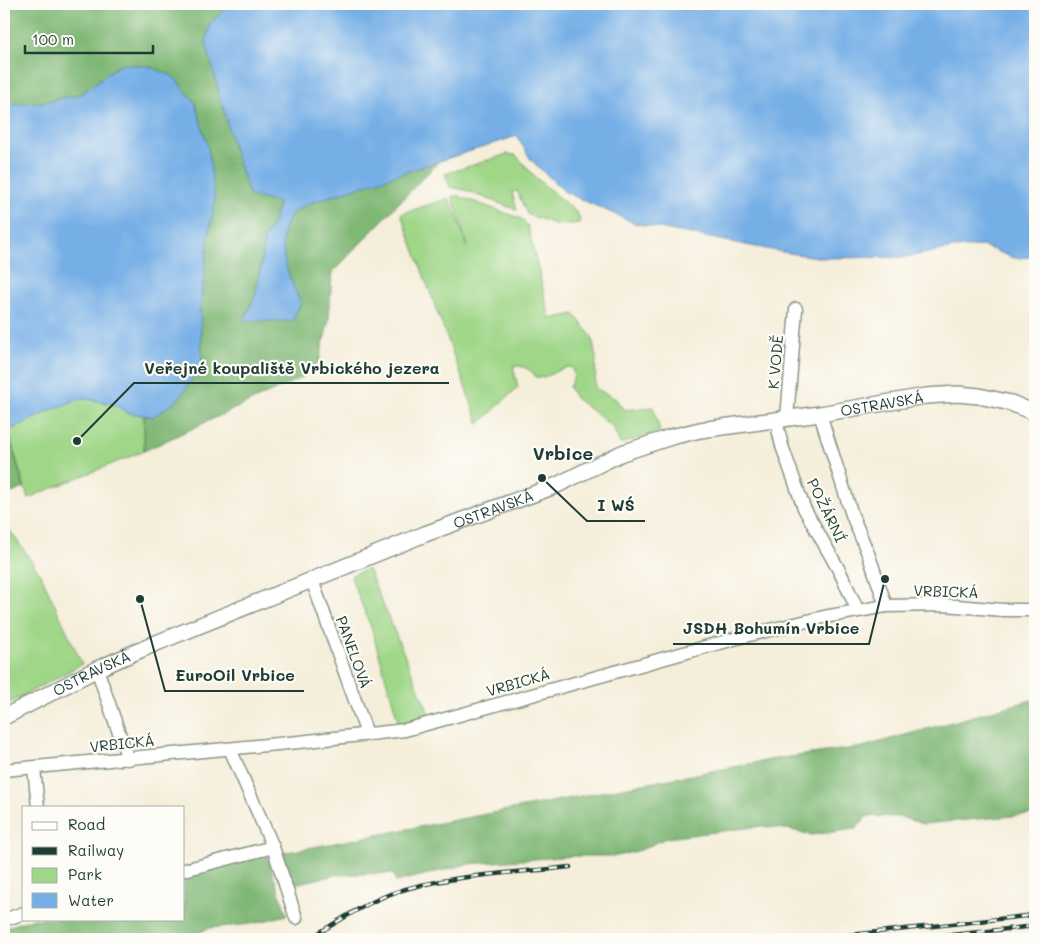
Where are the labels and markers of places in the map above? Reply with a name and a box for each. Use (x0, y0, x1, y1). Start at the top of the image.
callout: Veřejné koupaliště Vrbického jezera (134, 352, 449, 383)
callout: I WŚ (587, 490, 645, 521)
callout: JSDH Bohumín Vrbice (673, 613, 869, 644)
callout: EuroOil Vrbice (165, 660, 304, 691)

